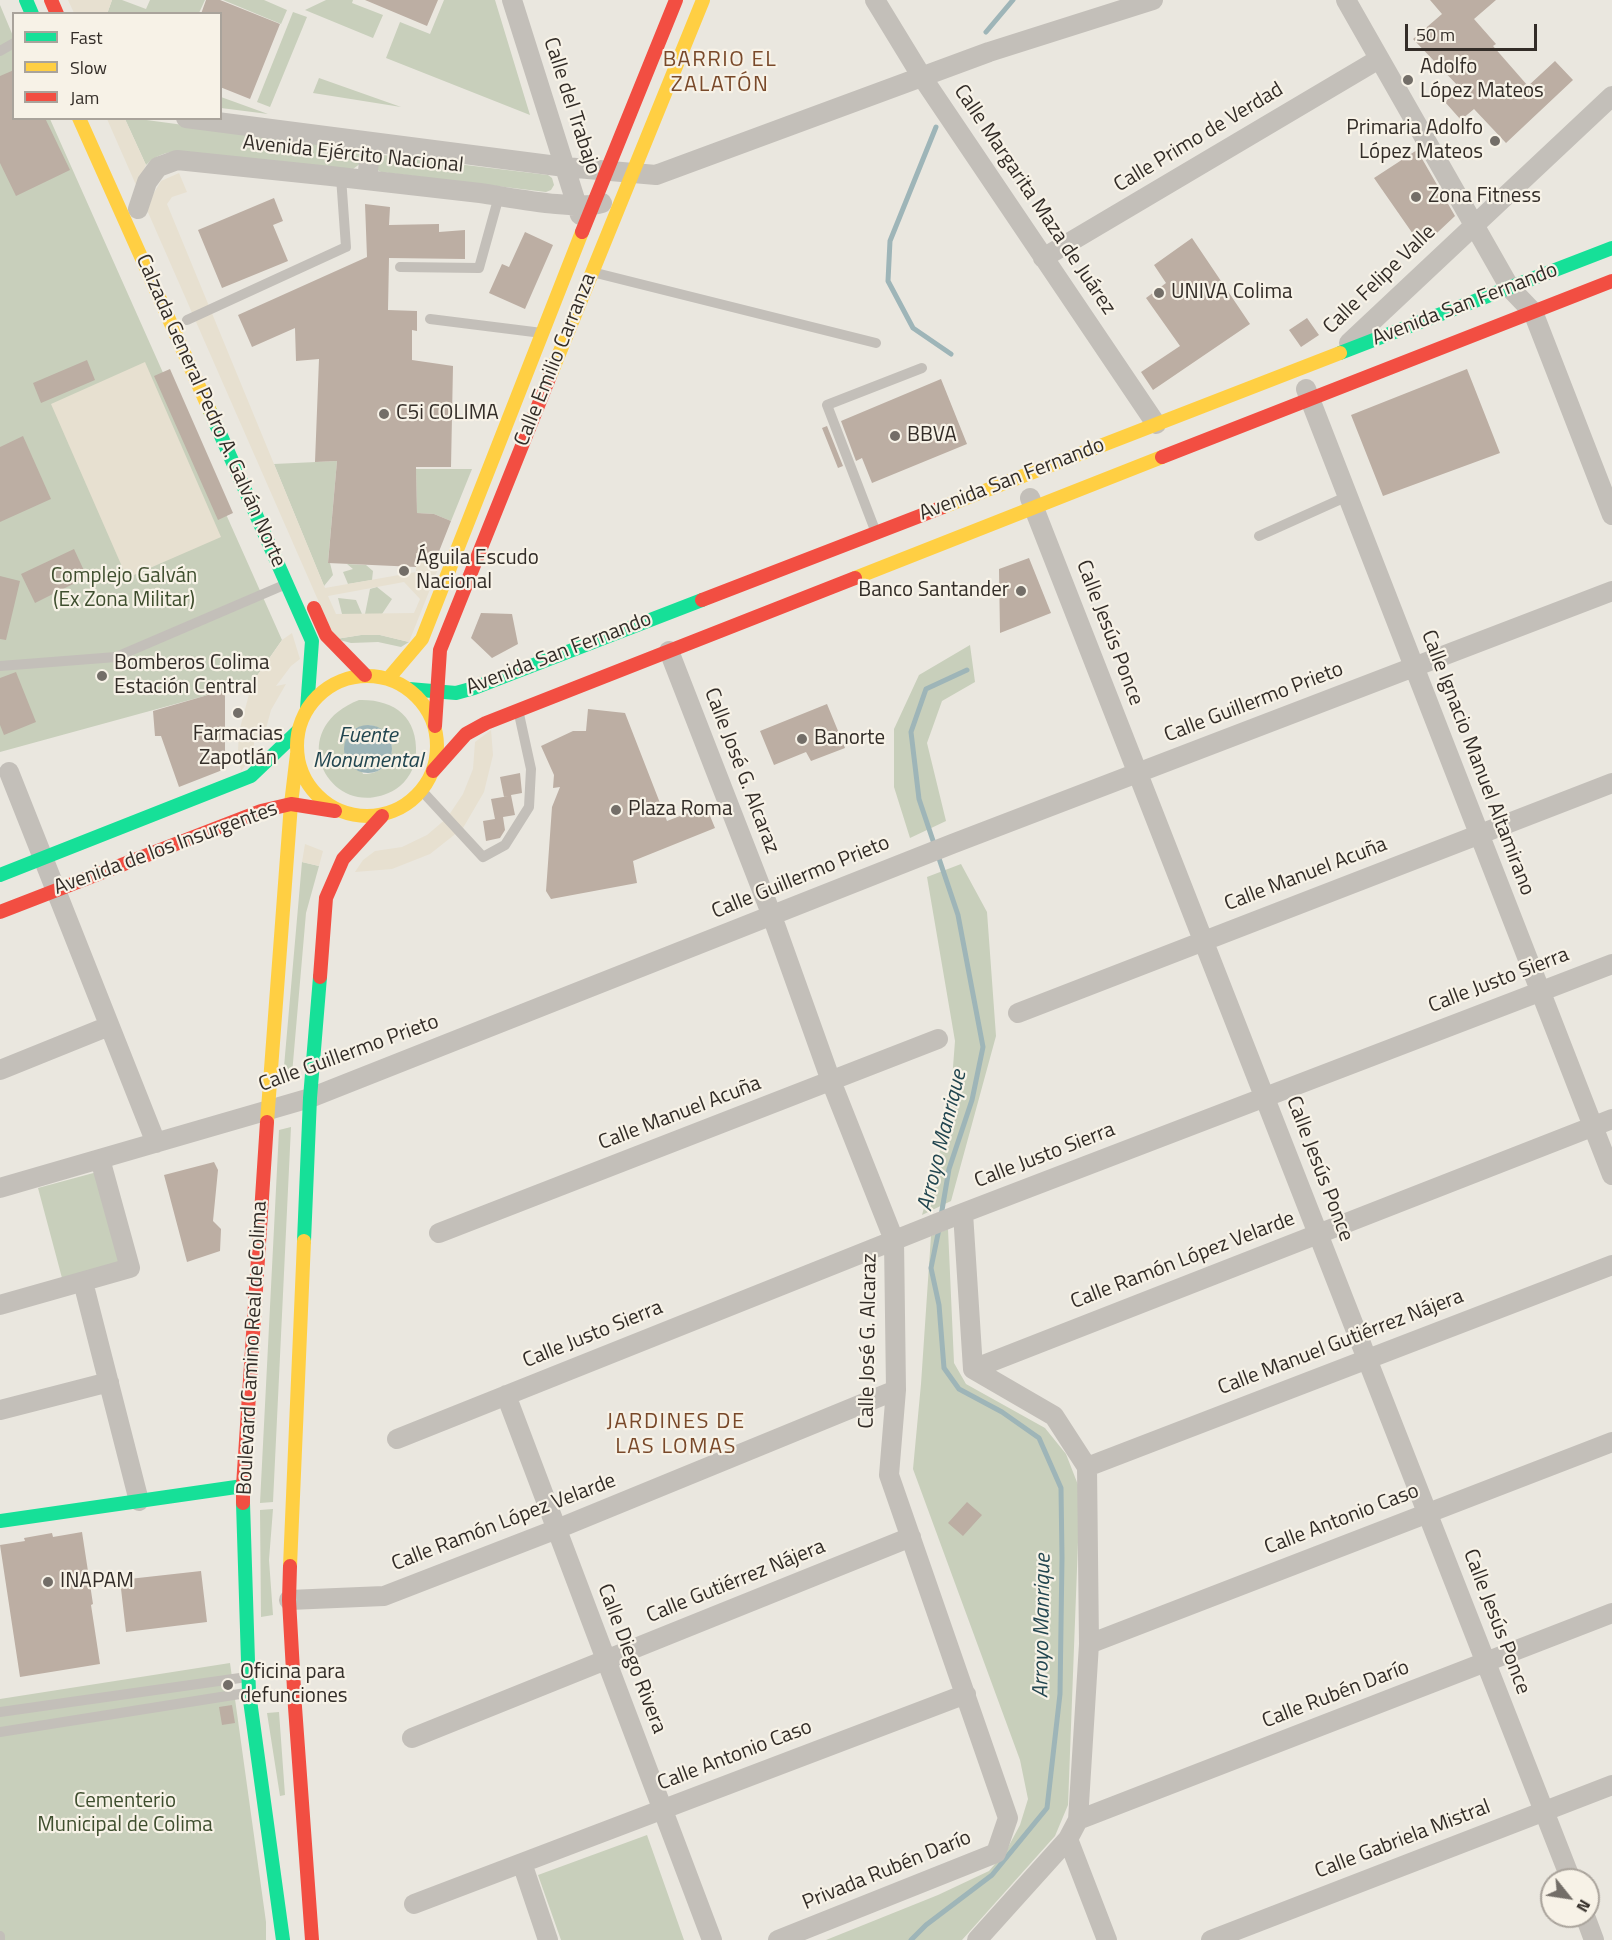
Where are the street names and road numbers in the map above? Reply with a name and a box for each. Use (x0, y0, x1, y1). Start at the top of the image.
street label: Calle del Trabajo (537, 34, 605, 178)
street label: Calle Primo de Verdad (1110, 78, 1288, 198)
street label: Calle Margarita Maza de Juárez (948, 80, 1120, 320)
street label: Avenida Ejército Nacional (241, 131, 465, 179)
street label: Calle Felipe Valle (1319, 220, 1441, 340)
street label: Calzada General Pedro A. Galván Norte (129, 251, 291, 571)
street label: Avenida San Fernando (1369, 258, 1561, 352)
street label: Calle Emilio Carranza (510, 270, 602, 450)
street label: Avenida San Fernando (916, 433, 1108, 527)
street label: Calle Jesús Ponce (1070, 557, 1148, 709)
street label: Avenida San Fernando (463, 607, 655, 701)
street label: Calle Ignacio Manuel Altamirano (1415, 627, 1539, 899)
street label: Calle Guillermo Prieto (1161, 657, 1347, 749)
street label: Calle José G. Alcaraz (698, 685, 784, 857)
street label: Avenida de los Insurgentes (51, 797, 281, 901)
street label: Calle Guillermo Prieto (708, 831, 894, 925)
street label: Calle Manuel Acuña (1221, 832, 1391, 918)
street label: Calle Justo Sierra (1425, 943, 1573, 1019)
street label: Calle Guillermo Prieto (256, 1010, 442, 1098)
street label: Calle Manuel Acuña (595, 1071, 765, 1157)
street label: Calle Jesús Ponce (1280, 1093, 1358, 1245)
street label: Calle Justo Sierra (971, 1118, 1119, 1194)
street label: Boulevard Camino Real de Colima (233, 1200, 273, 1496)
street label: Calle Ramón López Velarde (1067, 1207, 1299, 1315)
street label: Calle José G. Alcaraz (855, 1253, 883, 1429)
street label: Calle Manuel Gutiérrez Nájera (1215, 1284, 1467, 1402)
street label: Calle Justo Sierra (519, 1295, 667, 1375)
street label: Calle Ramón López Velarde (388, 1469, 620, 1577)
street label: Calle Antonio Caso (1261, 1479, 1423, 1561)
street label: Calle Gutiérrez Nájera (643, 1535, 829, 1629)
street label: Calle Jesús Ponce (1457, 1546, 1535, 1698)
street label: Calle Diego Rivera (591, 1581, 671, 1737)
street label: Calle Rubén Darío (1259, 1655, 1413, 1735)
street label: Calle Antonio Caso (654, 1715, 816, 1797)
street label: Calle Gabriela Mistral (1312, 1795, 1494, 1885)
street label: Privada Rubén Darío (799, 1826, 975, 1916)

